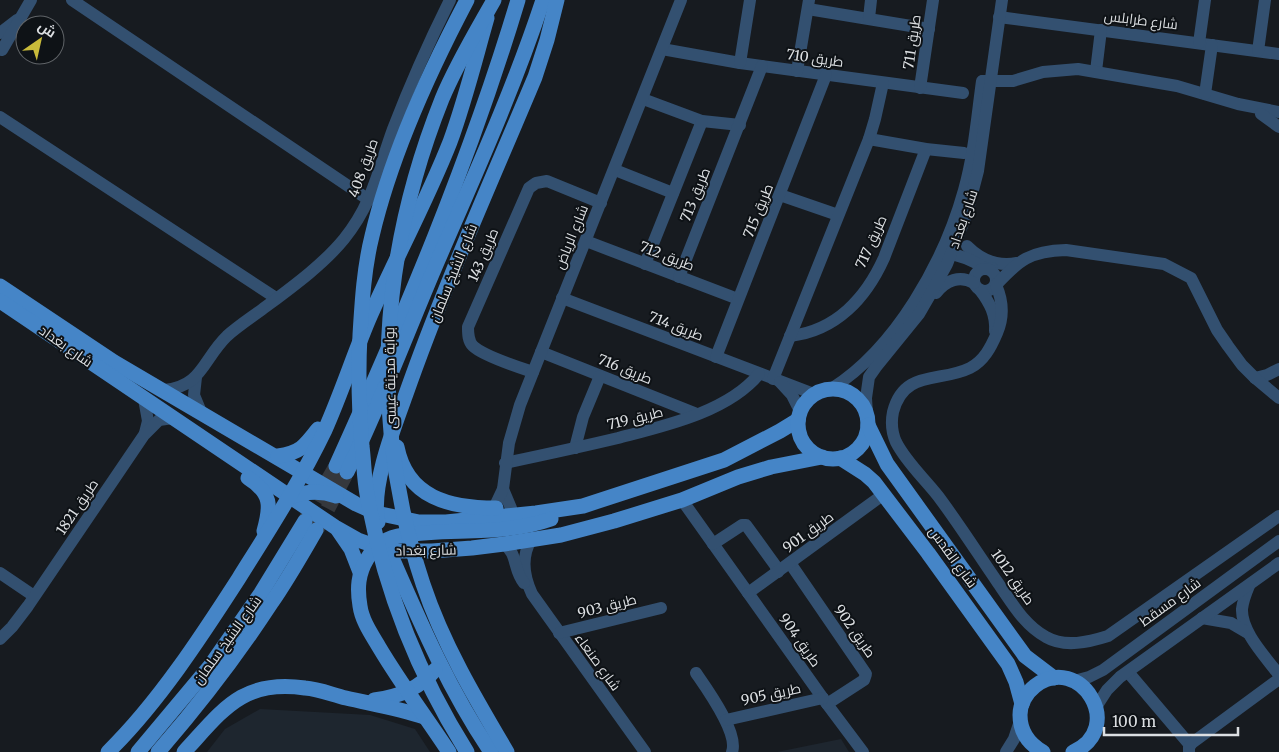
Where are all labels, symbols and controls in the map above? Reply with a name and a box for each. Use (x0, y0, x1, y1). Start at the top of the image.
street label: شارع طرابلس (1103, 7, 1179, 33)
street label: طريق 711 (899, 13, 925, 71)
north arrow (15, 15, 65, 65)
text: ش (35, 17, 60, 42)
street label: طريق 710 (785, 45, 845, 71)
street label: طريق 408 (344, 136, 382, 200)
street label: طريق 713 (676, 165, 714, 225)
street label: طريق 715 (739, 181, 777, 241)
street label: شارع بغداد (945, 187, 981, 251)
street label: شارع الرياض (550, 202, 592, 272)
street label: طريق 717 (851, 213, 891, 271)
street label: شارع الشيخ سلمان (425, 221, 481, 325)
street label: طريق 143 (464, 226, 502, 284)
street label: طريق 712 (637, 237, 697, 275)
street label: طريق 714 (646, 307, 706, 345)
street label: شارع بغداد (36, 321, 96, 371)
street label: بوابة مدينة عيسى (380, 327, 400, 429)
street label: طريق 716 (595, 350, 655, 388)
street label: طريق 719 (605, 402, 665, 434)
street label: طريق 1821 (52, 476, 102, 538)
street label: طريق 901 (779, 507, 837, 557)
street label: شارع القدس (925, 523, 981, 591)
street label: شارع بغداد (395, 540, 457, 560)
street label: طريق 1012 (987, 546, 1039, 608)
street label: شارع مسقط (1136, 574, 1204, 630)
street label: طريق 903 (576, 590, 638, 622)
street label: شارع الشيخ سلمان (189, 592, 265, 688)
street label: طريق 902 (830, 601, 880, 661)
street label: طريق 904 (775, 610, 825, 670)
street label: شارع صنعاء (571, 630, 625, 694)
street label: طريق 905 (739, 679, 803, 709)
scale bar (1104, 704, 1238, 736)
text: 100 m (1112, 712, 1156, 731)

